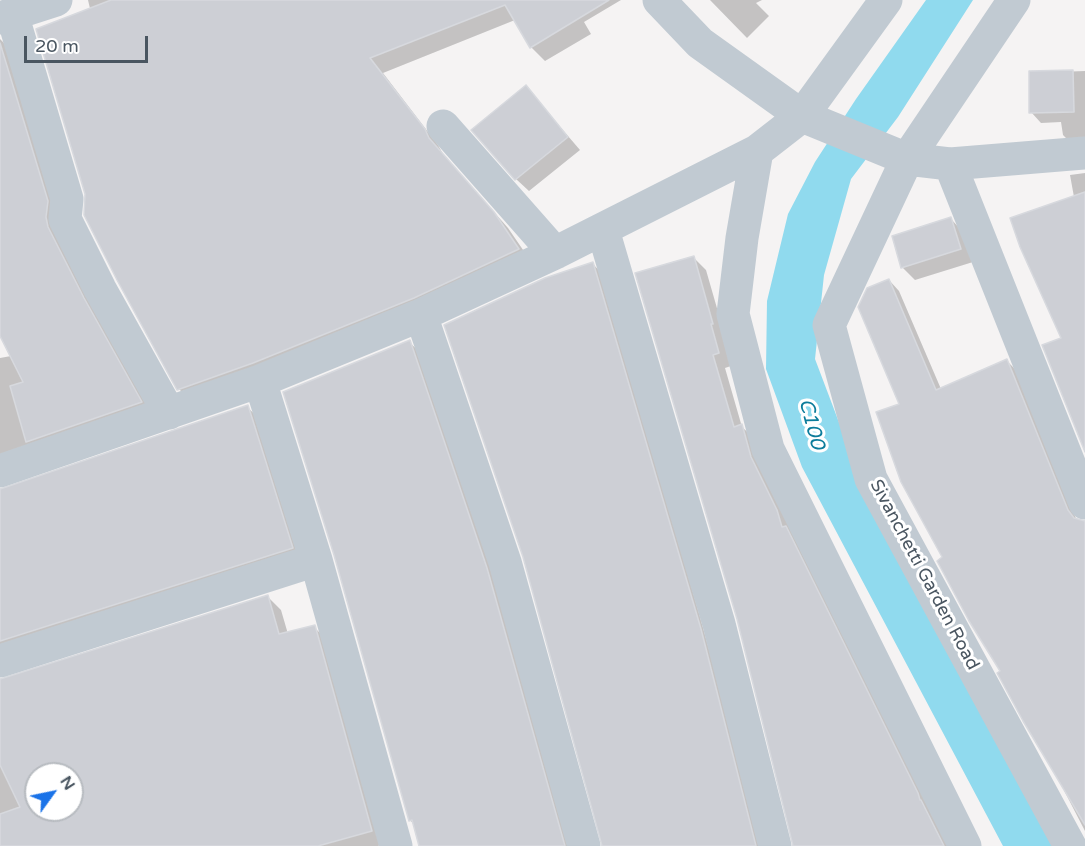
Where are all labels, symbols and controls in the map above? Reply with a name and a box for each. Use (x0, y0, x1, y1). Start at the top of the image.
scale bar (27, 24, 152, 62)
text: 20 m (35, 35, 79, 57)
water label: C100 (793, 396, 829, 452)
street label: Sivanchetti Garden Road (865, 476, 983, 674)
north arrow (24, 762, 84, 822)
text: N (56, 772, 79, 794)

